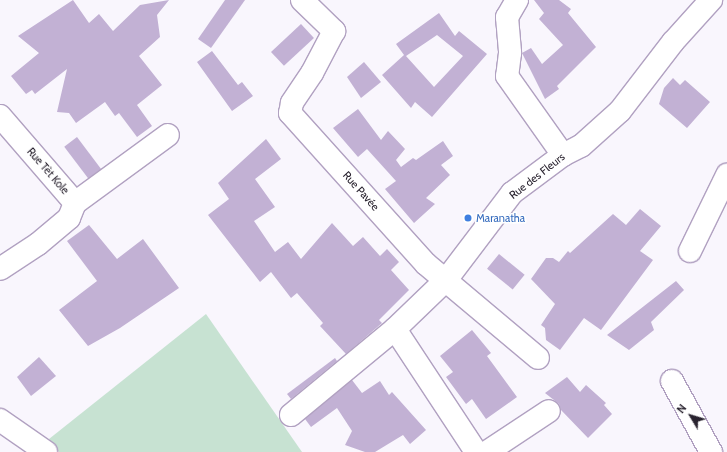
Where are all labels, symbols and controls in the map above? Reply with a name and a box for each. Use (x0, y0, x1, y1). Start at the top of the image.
street label: Rue Tèt Kole (24, 145, 72, 197)
street label: Rue des Fleurs (507, 150, 567, 202)
street label: Rue Pavée (340, 169, 382, 213)
place label: Maranatha (476, 211, 525, 225)
marker: Maranatha (463, 213, 473, 223)
north arrow (671, 396, 711, 436)
text: N (674, 401, 689, 416)

